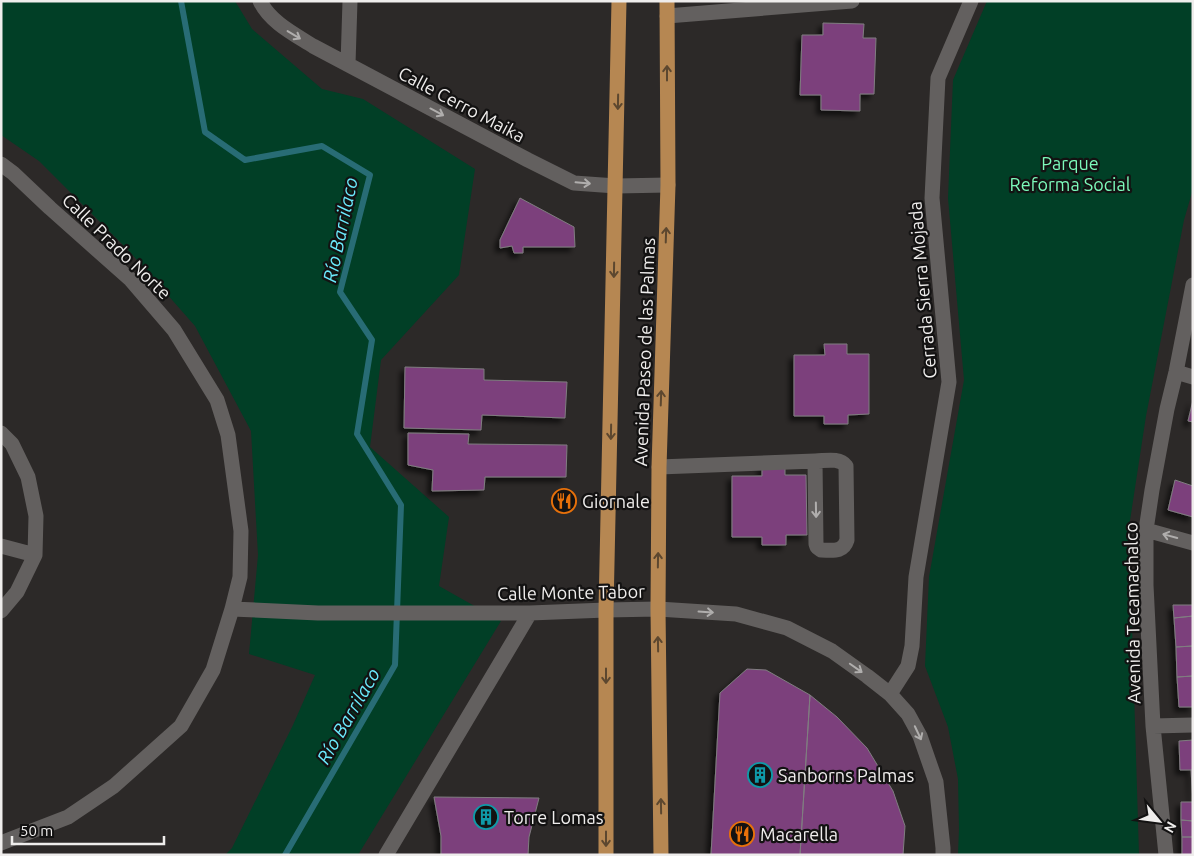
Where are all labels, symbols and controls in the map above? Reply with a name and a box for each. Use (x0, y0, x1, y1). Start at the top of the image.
one-way arrow (287, 30, 301, 40)
street label: Calle Cerro Maika (395, 62, 529, 146)
one-way arrow (662, 65, 672, 82)
one-way arrow (613, 94, 623, 110)
one-way arrow (430, 107, 445, 117)
park label: Parque Reforma Social (1010, 153, 1131, 194)
water label: Río Barrilaco (318, 176, 362, 284)
one-way arrow (574, 178, 590, 188)
street label: Calle Prado Norte (59, 189, 175, 303)
street label: Cerrada Sierra Mojada (904, 200, 940, 380)
one-way arrow (661, 228, 671, 244)
street label: Avenida Paseo de las Palmas (630, 237, 658, 467)
one-way arrow (610, 261, 619, 277)
one-way arrow (656, 390, 666, 406)
one-way arrow (606, 424, 615, 440)
restaurant icon: Giornale (551, 488, 577, 514)
place label: Giornale (582, 491, 650, 511)
one-way arrow (811, 502, 820, 518)
street label: Avenida Tecamachalco (1120, 522, 1144, 704)
one-way arrow (1162, 531, 1178, 541)
one-way arrow (653, 552, 663, 568)
street label: Calle Monte Tabor (497, 581, 645, 603)
one-way arrow (698, 608, 714, 617)
one-way arrow (653, 636, 663, 652)
one-way arrow (849, 663, 863, 673)
water label: Río Barrilaco (312, 664, 384, 768)
one-way arrow (601, 668, 611, 684)
one-way arrow (914, 725, 923, 740)
building icon: Sanborns Palmas (747, 762, 773, 788)
place label: Sanborns Palmas (778, 765, 914, 785)
north arrow (1134, 796, 1184, 846)
one-way arrow (656, 798, 666, 814)
building icon: Torre Lomas (473, 804, 499, 830)
place label: Torre Lomas (504, 807, 604, 827)
scale bar (12, 814, 165, 846)
text: N (1161, 819, 1180, 836)
restaurant icon: Macarella (729, 821, 755, 847)
text: 50 m (20, 822, 53, 839)
place label: Macarella (760, 824, 838, 844)
one-way arrow (601, 830, 611, 846)

